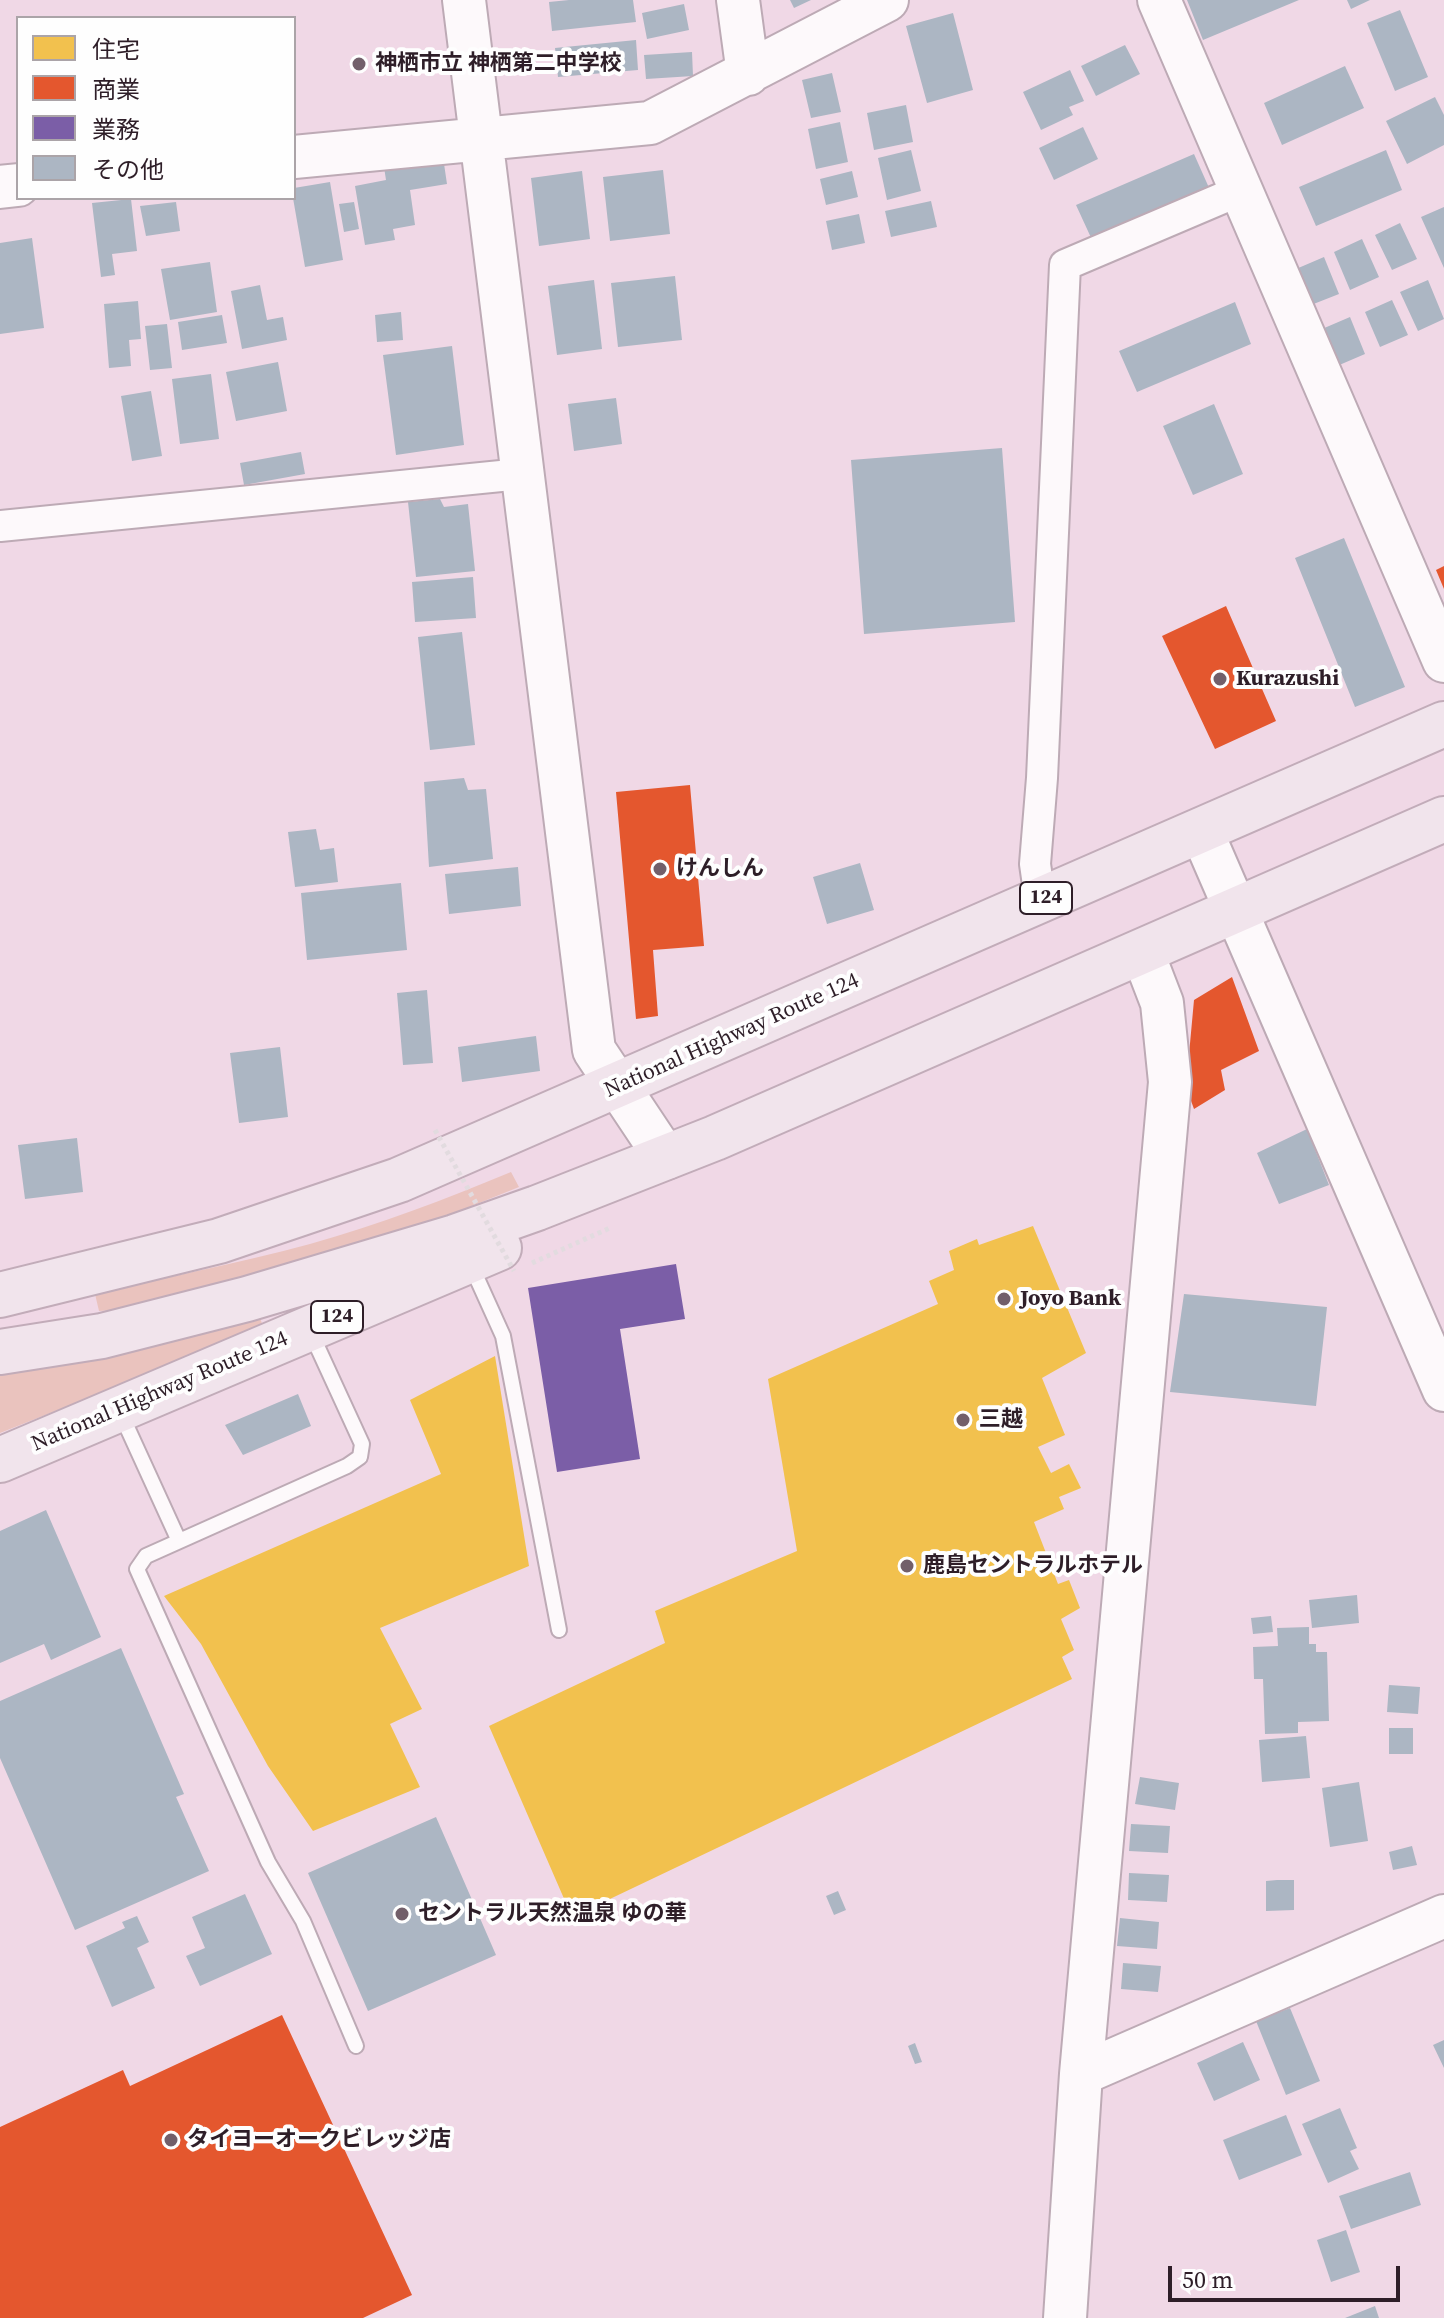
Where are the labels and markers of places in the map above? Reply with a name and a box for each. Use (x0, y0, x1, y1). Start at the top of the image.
place label: 神栖市立 神栖第二中学校 (375, 51, 622, 77)
marker: 神栖市立 神栖第二中学校 (350, 55, 368, 73)
place label: Kurazushi (1236, 666, 1339, 692)
marker: Kurazushi (1211, 670, 1229, 688)
place label: けんしん (676, 856, 764, 882)
marker: けんしん (651, 860, 669, 878)
place label: Joyo Bank (1020, 1286, 1121, 1312)
marker: Joyo Bank (995, 1290, 1013, 1308)
place label: 三越 (979, 1407, 1023, 1433)
marker: 三越 (954, 1411, 972, 1429)
place label: 鹿島セントラルホテル (923, 1553, 1143, 1579)
marker: 鹿島セントラルホテル (898, 1557, 916, 1575)
place label: セントラル天然温泉 ゆの華 (418, 1901, 687, 1927)
marker: セントラル天然温泉 ゆの華 (393, 1905, 411, 1923)
place label: タイヨーオークビレッジ店 (187, 2127, 451, 2153)
marker: タイヨーオークビレッジ店 (162, 2131, 180, 2149)

